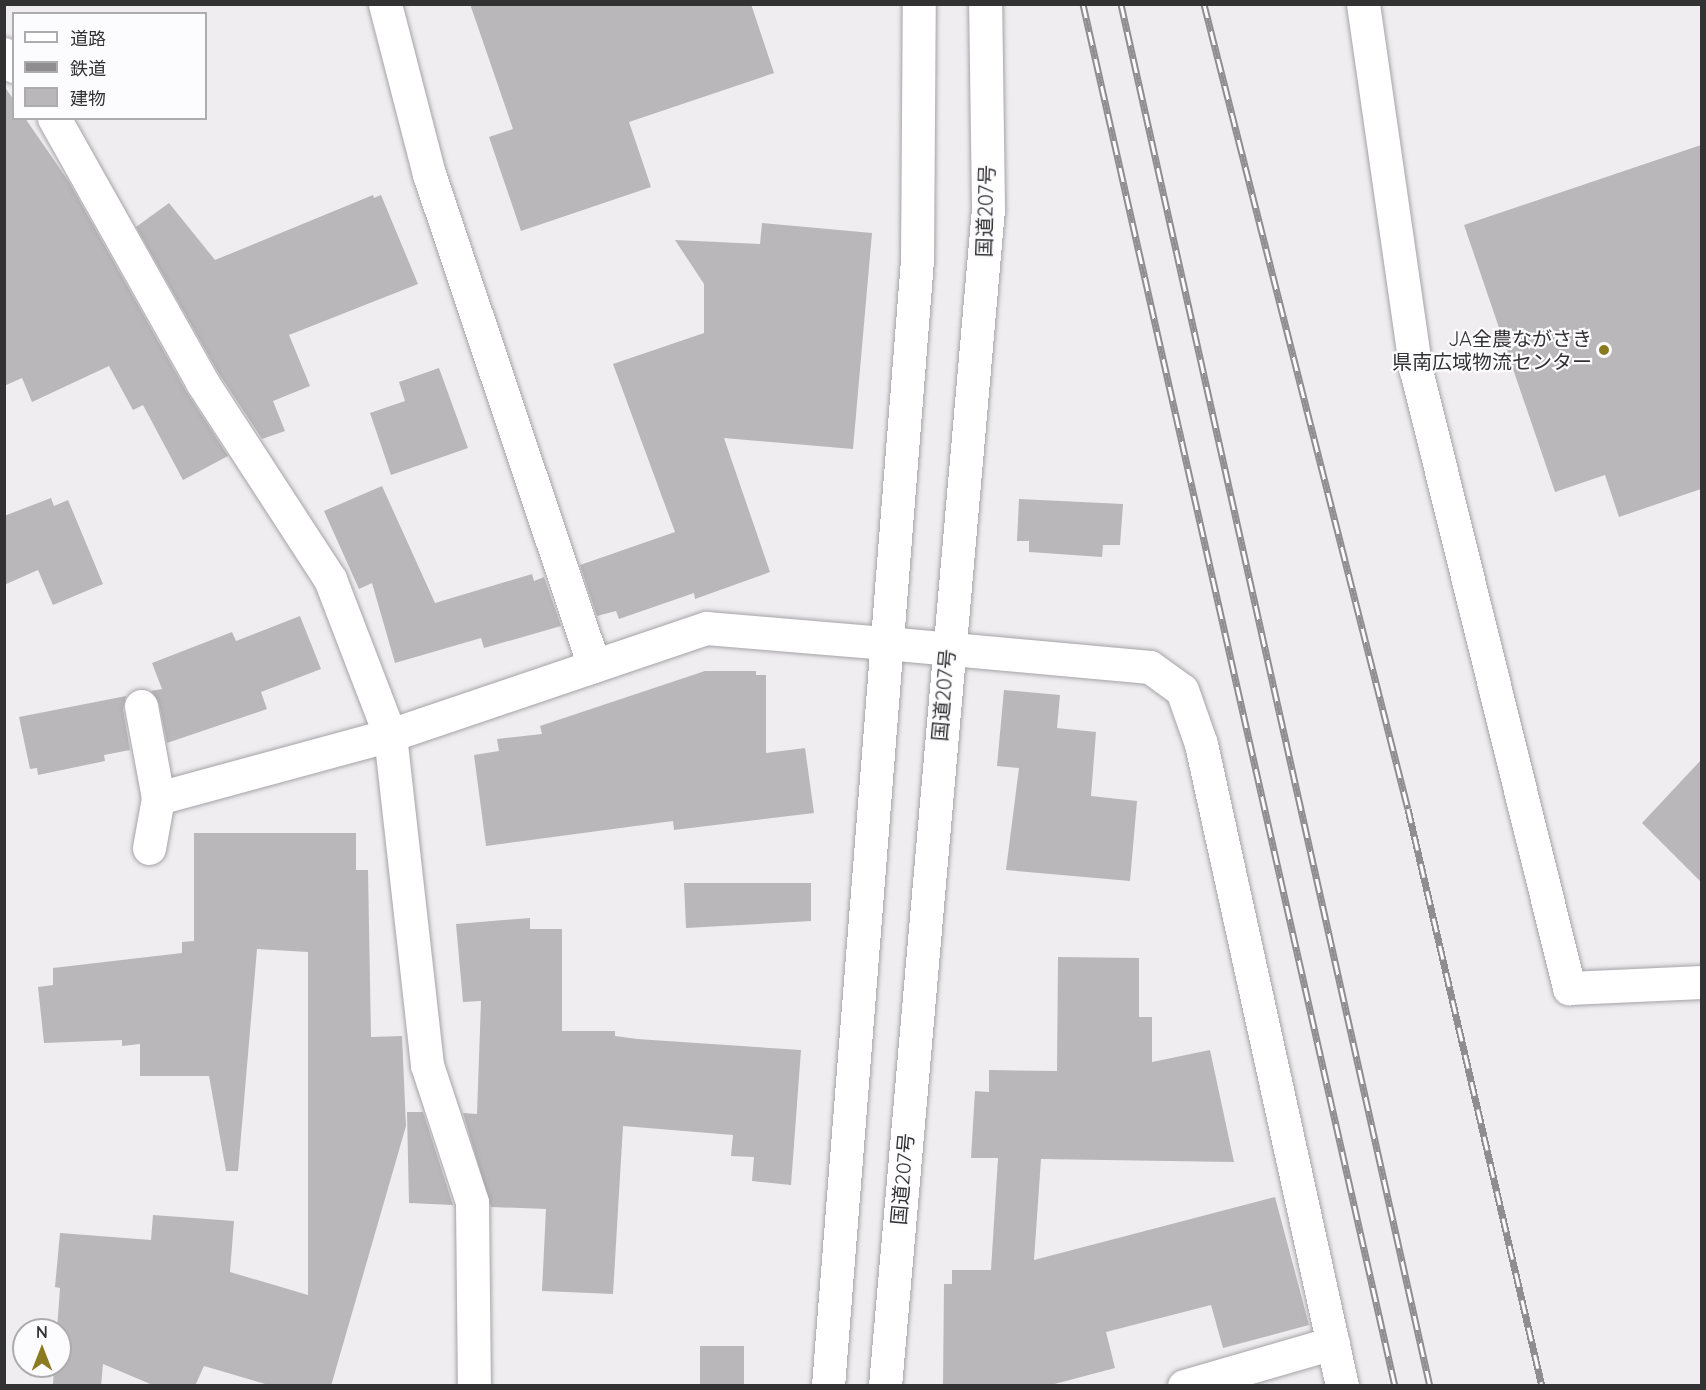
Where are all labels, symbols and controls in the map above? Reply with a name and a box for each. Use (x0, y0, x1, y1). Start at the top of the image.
legend (12, 12, 207, 120)
text: 道路 (70, 27, 106, 50)
text: 鉄道 (70, 57, 106, 80)
text: 建物 (70, 87, 106, 110)
street label: 国道207号 (971, 165, 999, 257)
place label: JA全農ながさき 県南広域物流センター (1392, 326, 1592, 373)
marker: JA全農ながさき 県南広域物流センター (1597, 343, 1611, 357)
street label: 国道207号 (927, 648, 959, 742)
street label: 国道207号 (886, 1132, 918, 1226)
north arrow (12, 1318, 72, 1378)
text: N (36, 1322, 48, 1342)

